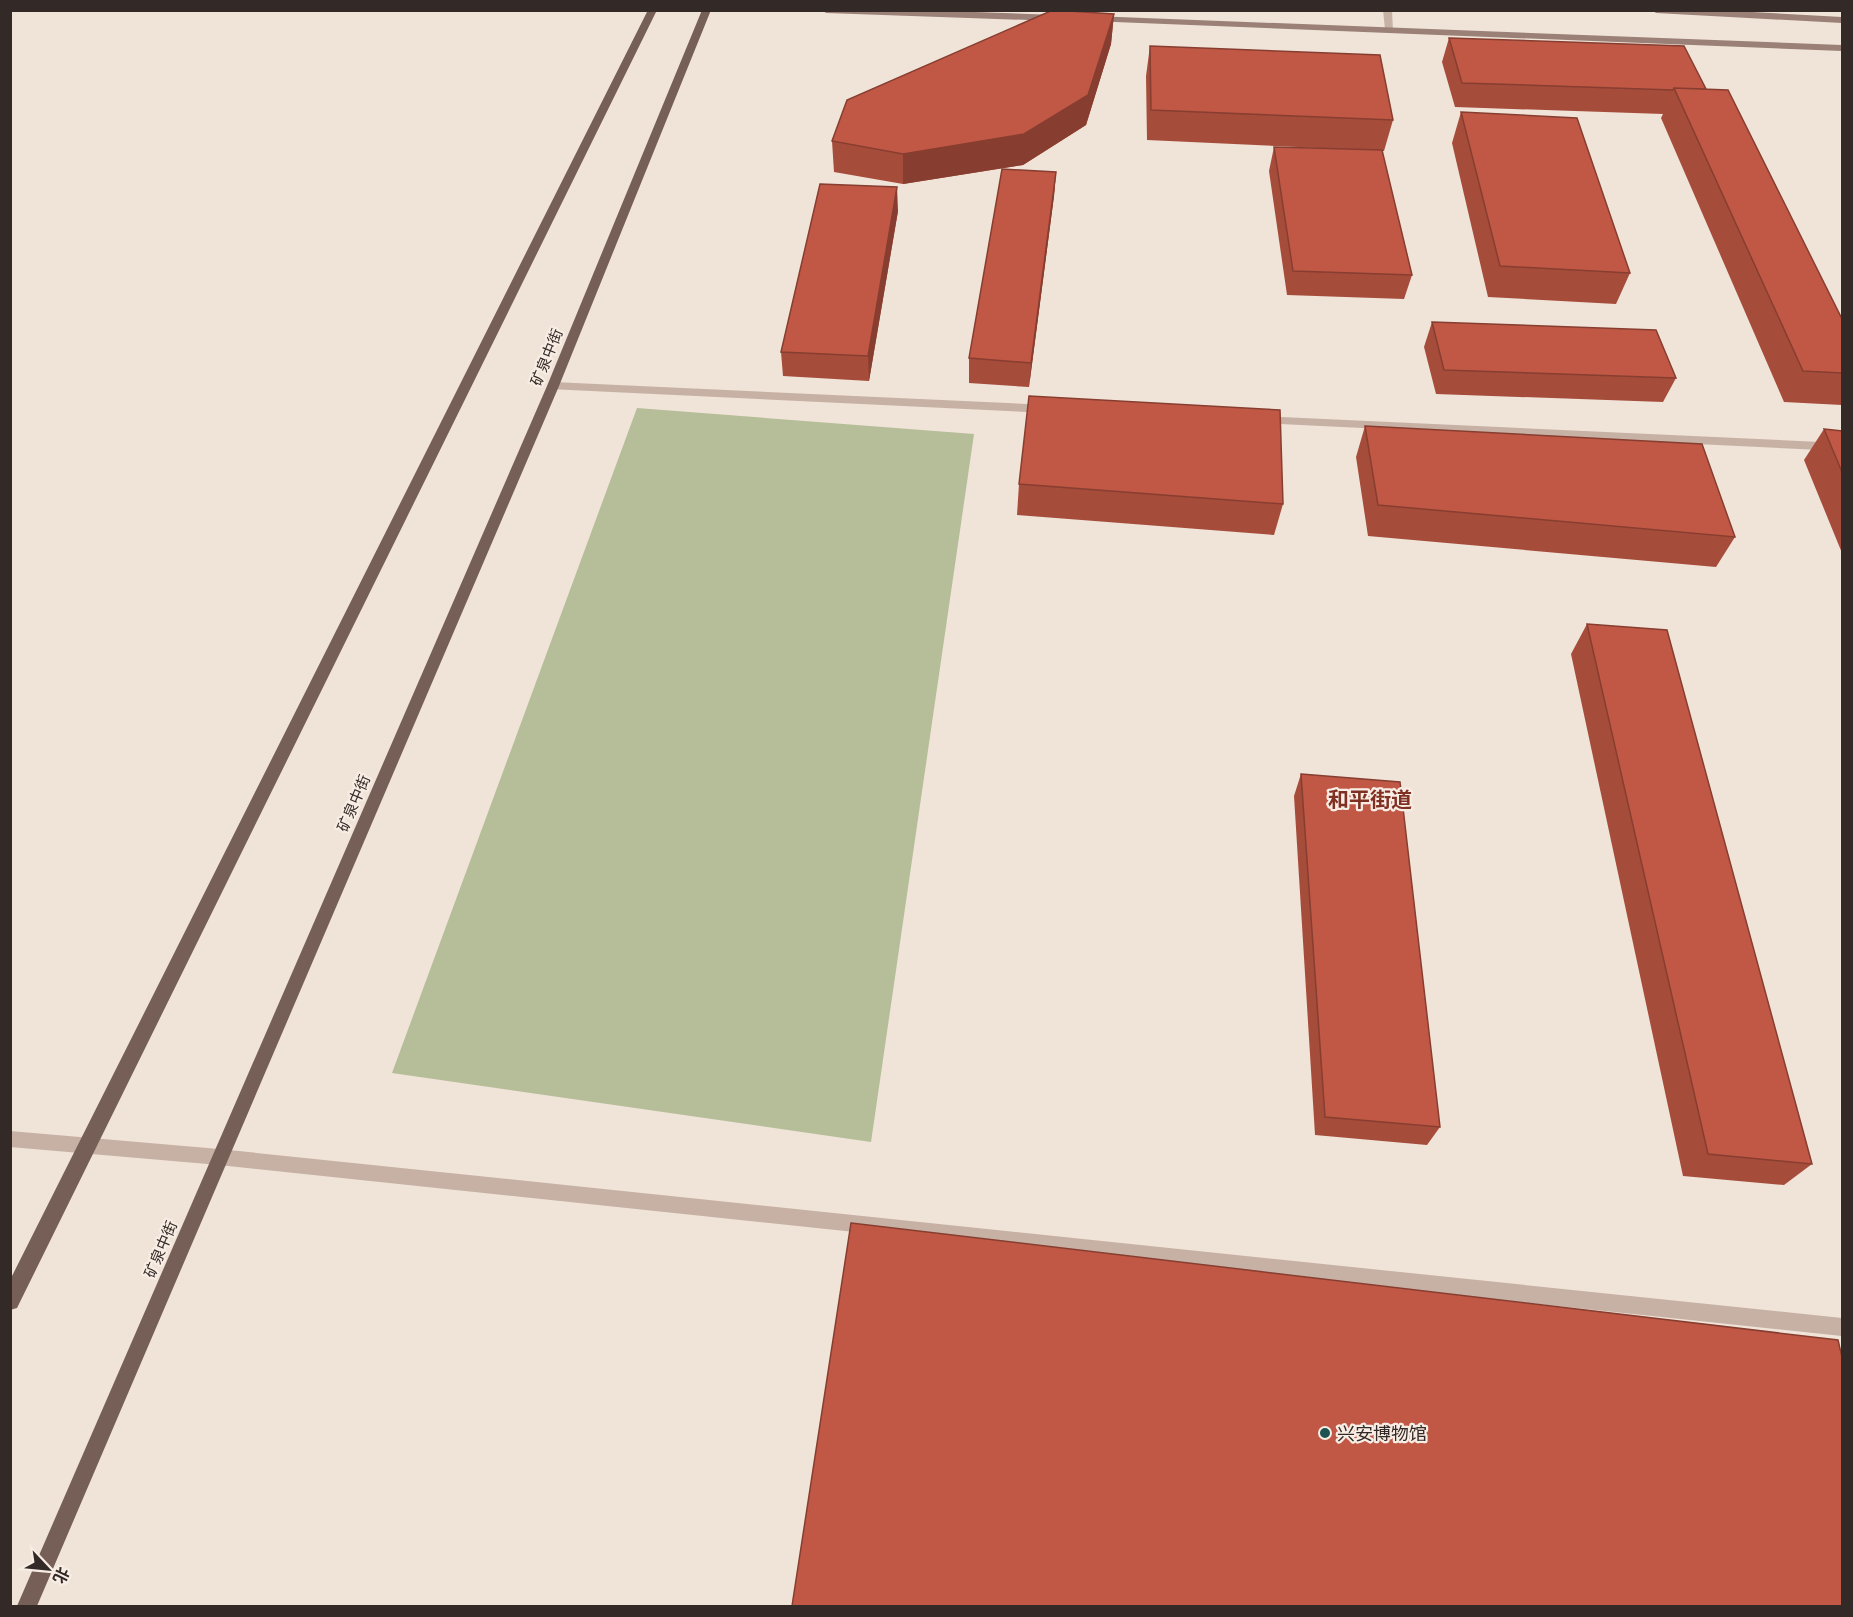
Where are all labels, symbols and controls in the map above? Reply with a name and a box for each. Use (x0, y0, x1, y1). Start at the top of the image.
street label: 矿泉中街 (526, 326, 566, 388)
street label: 矿泉中街 (333, 772, 373, 834)
district label: 和平街道 (1328, 786, 1412, 811)
street label: 矿泉中街 (140, 1218, 180, 1280)
place label: 兴安博物馆 (1337, 1422, 1427, 1444)
marker: 兴安博物馆 (1318, 1426, 1332, 1440)
north arrow (18, 1539, 78, 1599)
text: 北 (50, 1564, 74, 1587)

